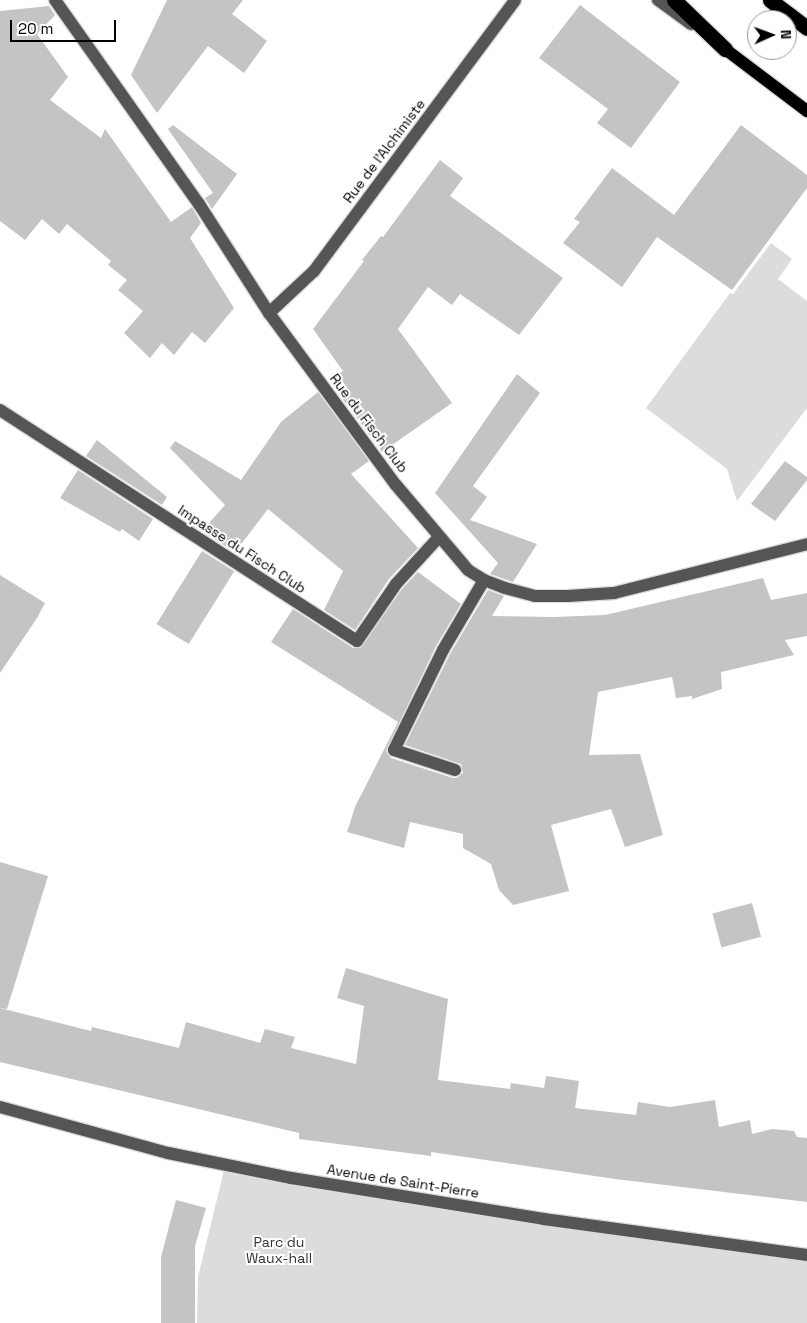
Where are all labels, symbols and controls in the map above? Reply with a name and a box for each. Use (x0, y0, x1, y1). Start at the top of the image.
scale bar (12, 10, 119, 42)
north arrow (747, 10, 797, 60)
text: 20 m (18, 19, 53, 38)
text: N (777, 29, 795, 40)
street label: Rue de l'Alchimiste (339, 96, 429, 206)
street label: Rue du Fisch Club (326, 370, 412, 476)
street label: Impasse du Fisch Club (175, 501, 309, 597)
street label: Avenue de Saint-Pierre (326, 1161, 480, 1201)
park label: Parc du Waux-hall (246, 1234, 312, 1266)

